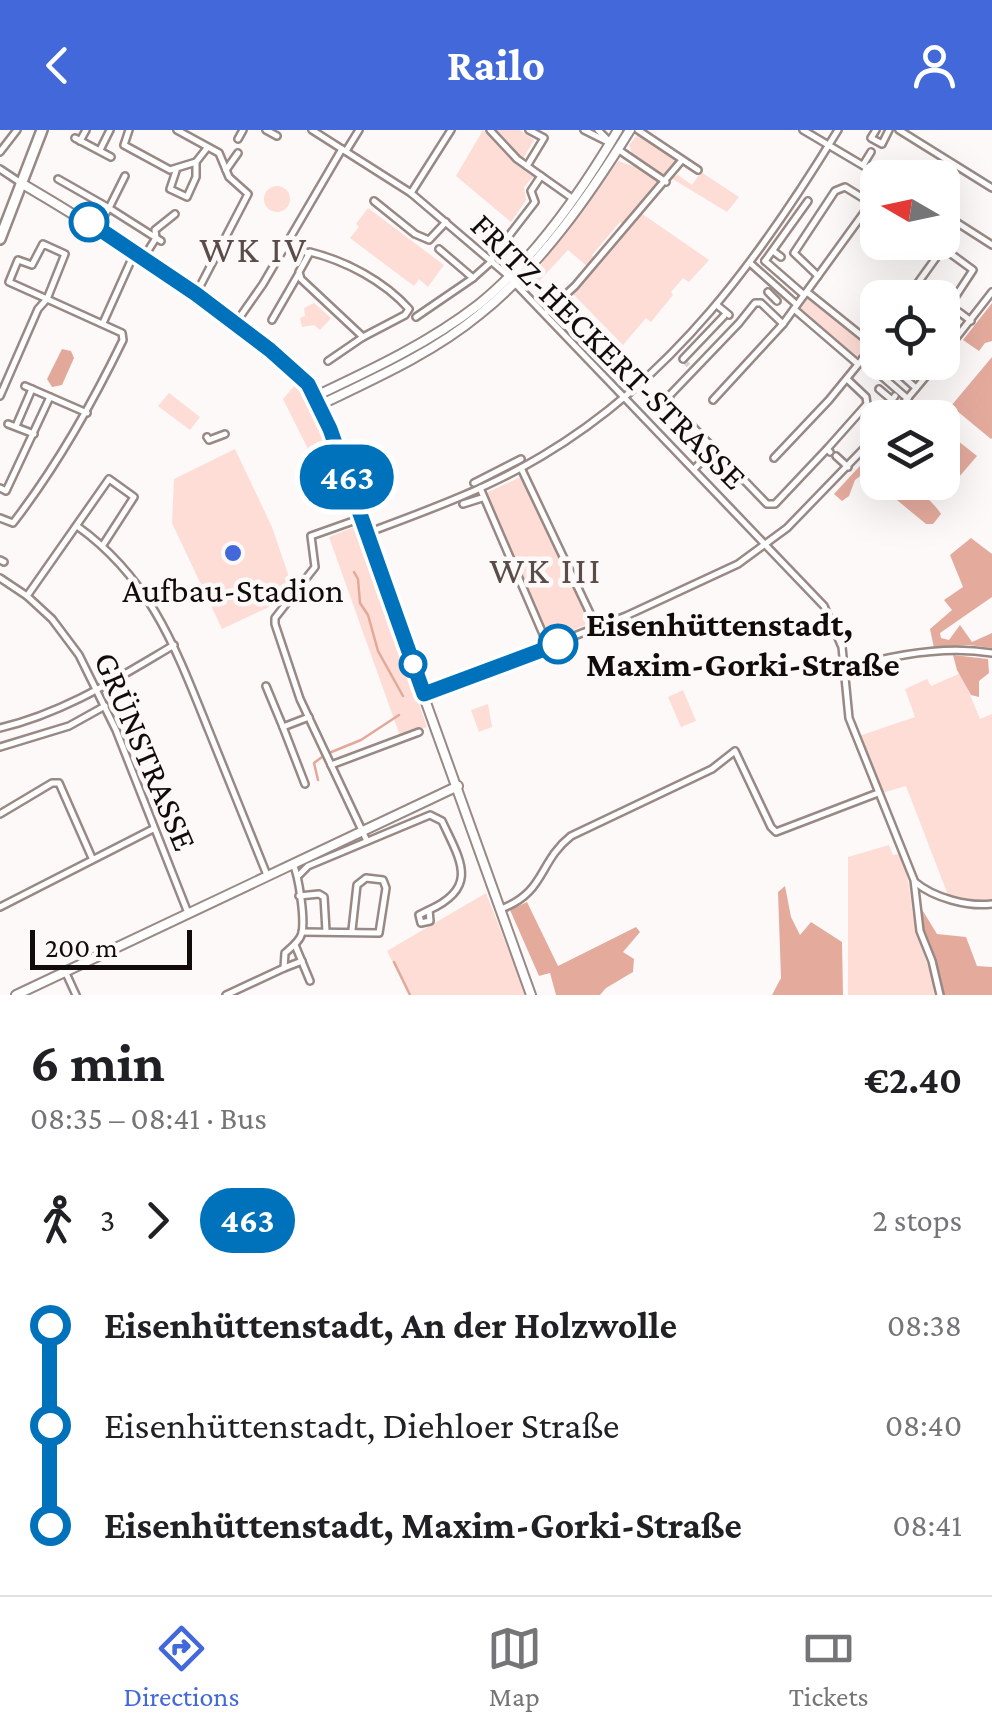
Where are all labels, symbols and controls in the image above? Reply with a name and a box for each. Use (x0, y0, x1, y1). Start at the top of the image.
icon: back (30, 38, 85, 93)
icon: person (907, 38, 962, 93)
text: Railo (447, 40, 545, 90)
north arrow (860, 160, 960, 260)
map controls (860, 160, 960, 500)
unlabelled marker (70, 203, 108, 241)
street label: FRITZ-HECKERT-STRASSE (463, 205, 755, 497)
district label: WK IV (199, 228, 309, 270)
button: locate (860, 280, 960, 380)
button: layers (860, 400, 960, 500)
line badge: 463 (290, 444, 404, 510)
text: 463 (320, 458, 374, 497)
marker: Aufbau-Stadion (222, 542, 244, 564)
district label: WK III (489, 549, 603, 591)
place label: Aufbau-Stadion (122, 571, 344, 610)
place label: Eisenhüttenstadt, Maxim-Gorki-Straße (586, 605, 900, 684)
marker: Eisenhüttenstadt, Maxim-Gorki-Straße (539, 625, 577, 663)
street label: GRÜNSTRASSE (86, 646, 205, 856)
unlabelled marker (400, 651, 426, 677)
scale bar (30, 925, 192, 970)
text: 200 m (45, 932, 118, 963)
text: 6 min (30, 1032, 165, 1093)
text: €2.40 (864, 1059, 962, 1101)
text: 08:35 – 08:41 · Bus (30, 1100, 267, 1136)
icon: walk (30, 1193, 85, 1248)
icon: forward (130, 1193, 185, 1248)
text: 463 (220, 1201, 275, 1240)
text: 3 (100, 1202, 115, 1238)
text: 2 stops (873, 1202, 962, 1238)
text: Eisenhüttenstadt, An der Holzwolle (104, 1304, 677, 1346)
text: 08:38 (887, 1307, 962, 1343)
text: Eisenhüttenstadt, Diehloer Straße (104, 1404, 620, 1446)
text: 08:40 (885, 1407, 962, 1443)
text: Eisenhüttenstadt, Maxim-Gorki-Straße (104, 1504, 742, 1546)
text: 08:41 (892, 1507, 962, 1543)
tab: Directions (124, 1621, 239, 1712)
tab: Map (487, 1621, 542, 1712)
tab: Tickets (789, 1621, 868, 1712)

